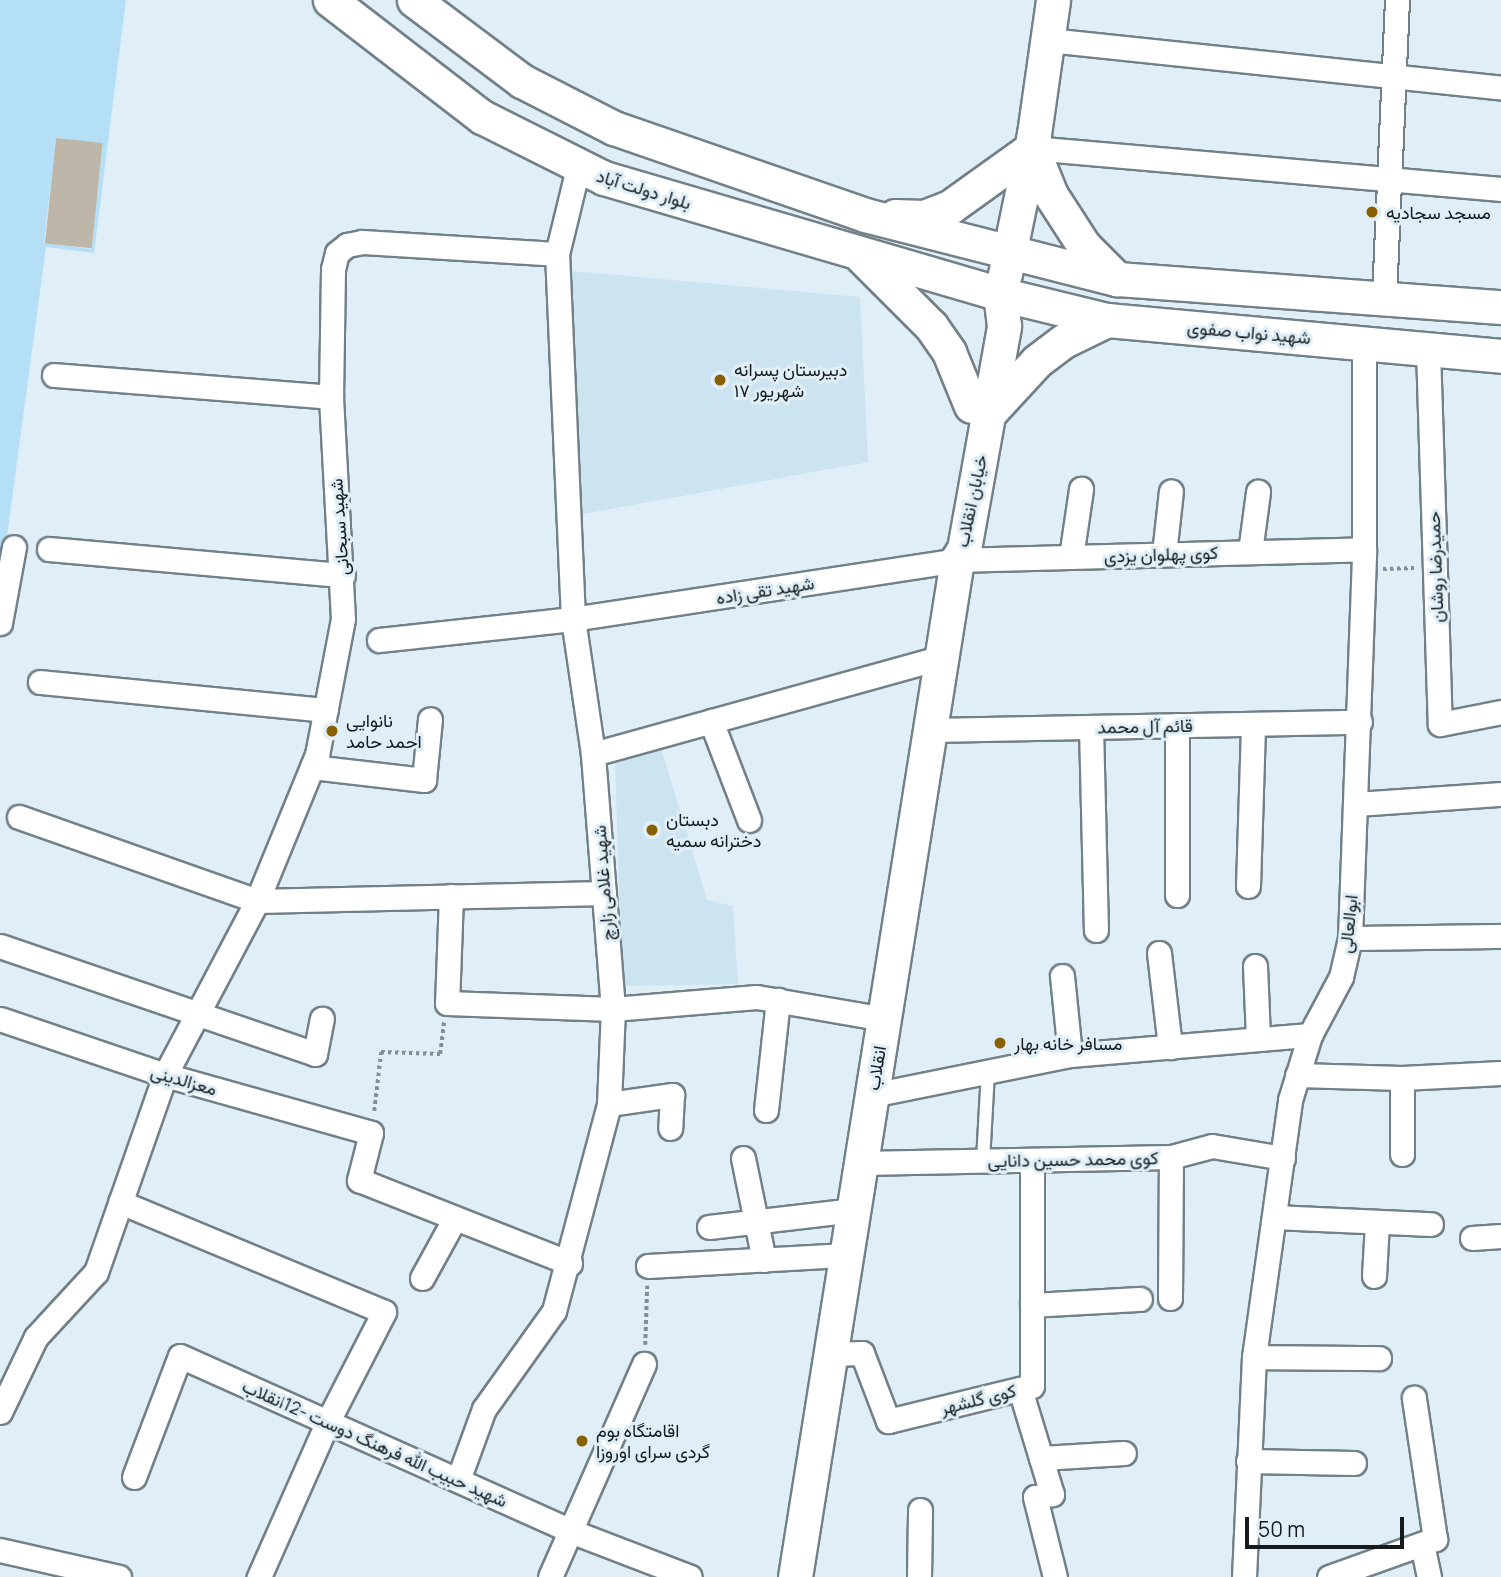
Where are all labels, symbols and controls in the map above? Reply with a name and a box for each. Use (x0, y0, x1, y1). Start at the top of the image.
street label: بلوار دولت آباد (594, 164, 694, 214)
place label: مسجد سجادیه (1386, 201, 1491, 223)
marker: مسجد سجادیه (1364, 204, 1380, 220)
street label: شهید نواب صفوی (1186, 316, 1312, 348)
place label: دبیرستان پسرانه ۱۷ شهریور (734, 359, 847, 402)
marker: دبیرستان پسرانه ۱۷ شهریور (712, 372, 728, 388)
street label: خیابان انقلاب (951, 453, 991, 549)
street label: شهید سبحانی (325, 478, 353, 576)
street label: حمیدرضا روشان (1422, 511, 1448, 623)
street label: کوی پهلوان یزدی (1103, 541, 1219, 567)
street label: شهید تقی زاده (714, 572, 816, 608)
place label: نانوایی احمد حامد (346, 710, 422, 752)
street label: قائم آل محمد (1097, 714, 1193, 738)
marker: نانوایی احمد حامد (324, 723, 340, 739)
place label: دبستان دخترانه سمیه (666, 809, 761, 852)
marker: دبستان دخترانه سمیه (644, 822, 660, 838)
street label: شهید غلامی زارچ (588, 825, 618, 941)
street label: ابوالعالی (1334, 894, 1362, 954)
place label: مسافر خانه بهار (1014, 1032, 1122, 1054)
marker: مسافر خانه بهار (992, 1035, 1008, 1051)
street label: انقلاب (862, 1044, 890, 1092)
street label: معزالدینی (148, 1060, 220, 1100)
street label: کوی محمد حسین دانایی (987, 1147, 1159, 1171)
street label: شهید حبیب الله فرهنگ دوست -12انقلاب (239, 1375, 511, 1511)
street label: کوی گلشهر (938, 1379, 1018, 1419)
place label: اقامتگاه بوم گردی سرای اوروزا (596, 1420, 710, 1462)
marker: اقامتگاه بوم گردی سرای اوروزا (574, 1433, 590, 1449)
scale bar (1249, 1504, 1408, 1548)
text: 50 m (1258, 1515, 1305, 1543)

